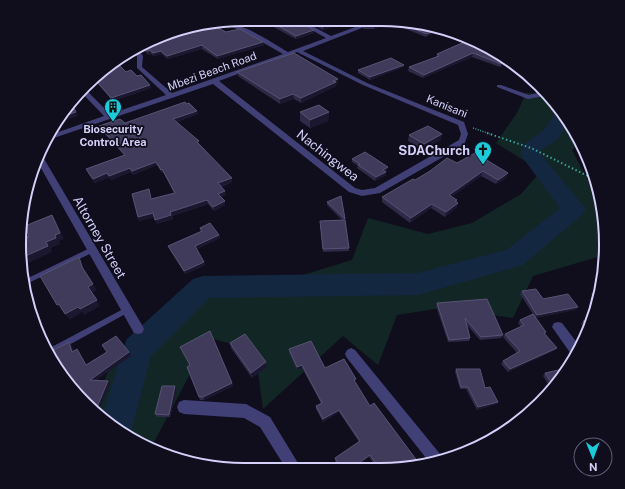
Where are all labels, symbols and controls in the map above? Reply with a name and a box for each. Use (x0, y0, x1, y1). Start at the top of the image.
street label: Mbezi Beach Road (166, 49, 258, 93)
street label: Kanisani (425, 92, 469, 120)
building icon: Biosecurity Control Area (103, 97, 123, 122)
place label: Biosecurity Control Area (79, 123, 147, 148)
street label: Nachingwea (294, 126, 362, 184)
church icon: SDAChurch (473, 140, 493, 165)
place label: SDAChurch (398, 143, 470, 158)
street label: Altorney Street (70, 193, 129, 281)
north arrow (573, 437, 613, 477)
text: N (589, 461, 598, 473)

